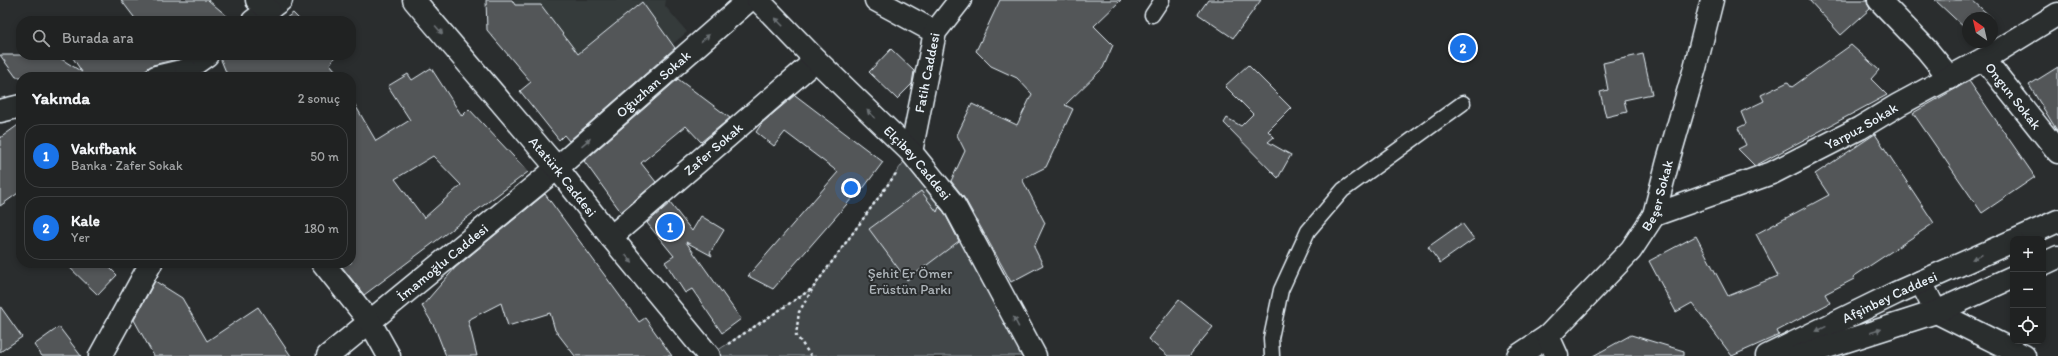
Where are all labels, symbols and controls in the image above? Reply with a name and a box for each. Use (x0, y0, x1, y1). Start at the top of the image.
north arrow (1962, 12, 1998, 48)
search box (16, 16, 356, 60)
one-way arrow (774, 17, 784, 27)
one-way arrow (435, 24, 444, 35)
icon: search (30, 27, 52, 49)
text: Burada ara (62, 29, 134, 47)
street label: Fatih Caddesi (911, 31, 943, 114)
pin: 2 (1450, 33, 1476, 63)
one-way arrow (700, 34, 710, 43)
street label: Oğuzhan Sokak (612, 47, 694, 121)
street label: Ongun Sokak (1981, 59, 2045, 133)
text: Yakında (32, 88, 90, 108)
text: 2 sonuç (298, 91, 340, 106)
street label: Yarpuz Sokak (1822, 99, 1901, 153)
one-way arrow (866, 109, 876, 118)
street label: Zafer Sokak (680, 118, 747, 179)
street label: Elçibey Caddesi (880, 122, 955, 203)
street label: Atatürk Caddesi (525, 133, 600, 220)
one-way arrow (581, 138, 591, 147)
text: Vakıfbank (71, 140, 136, 158)
text: 1 (43, 149, 49, 164)
text: 50 m (310, 149, 339, 164)
street label: Beşer Sokak (1637, 157, 1677, 234)
text: Banka · Zafer Sokak (71, 158, 183, 173)
your location (841, 178, 861, 198)
text: Kale (71, 212, 100, 230)
pin: 1 (657, 212, 683, 242)
street label: İmamoğlu Caddesi (393, 220, 491, 304)
text: 2 (43, 221, 49, 236)
text: 180 m (304, 221, 339, 236)
text: Yer (71, 230, 90, 245)
map controls (2010, 236, 2046, 344)
button: + (2010, 236, 2046, 272)
one-way arrow (625, 254, 633, 265)
one-way arrow (1972, 254, 1983, 260)
park label: Şehit Er Ömer Erüstün Parkı (868, 265, 953, 298)
street label: Afşinbey Caddesi (1839, 267, 1940, 327)
button: − (2010, 272, 2046, 308)
button: locate (2010, 308, 2046, 344)
one-way arrow (1013, 316, 1020, 327)
one-way arrow (1816, 326, 1827, 332)
one-way arrow (1871, 328, 1883, 334)

